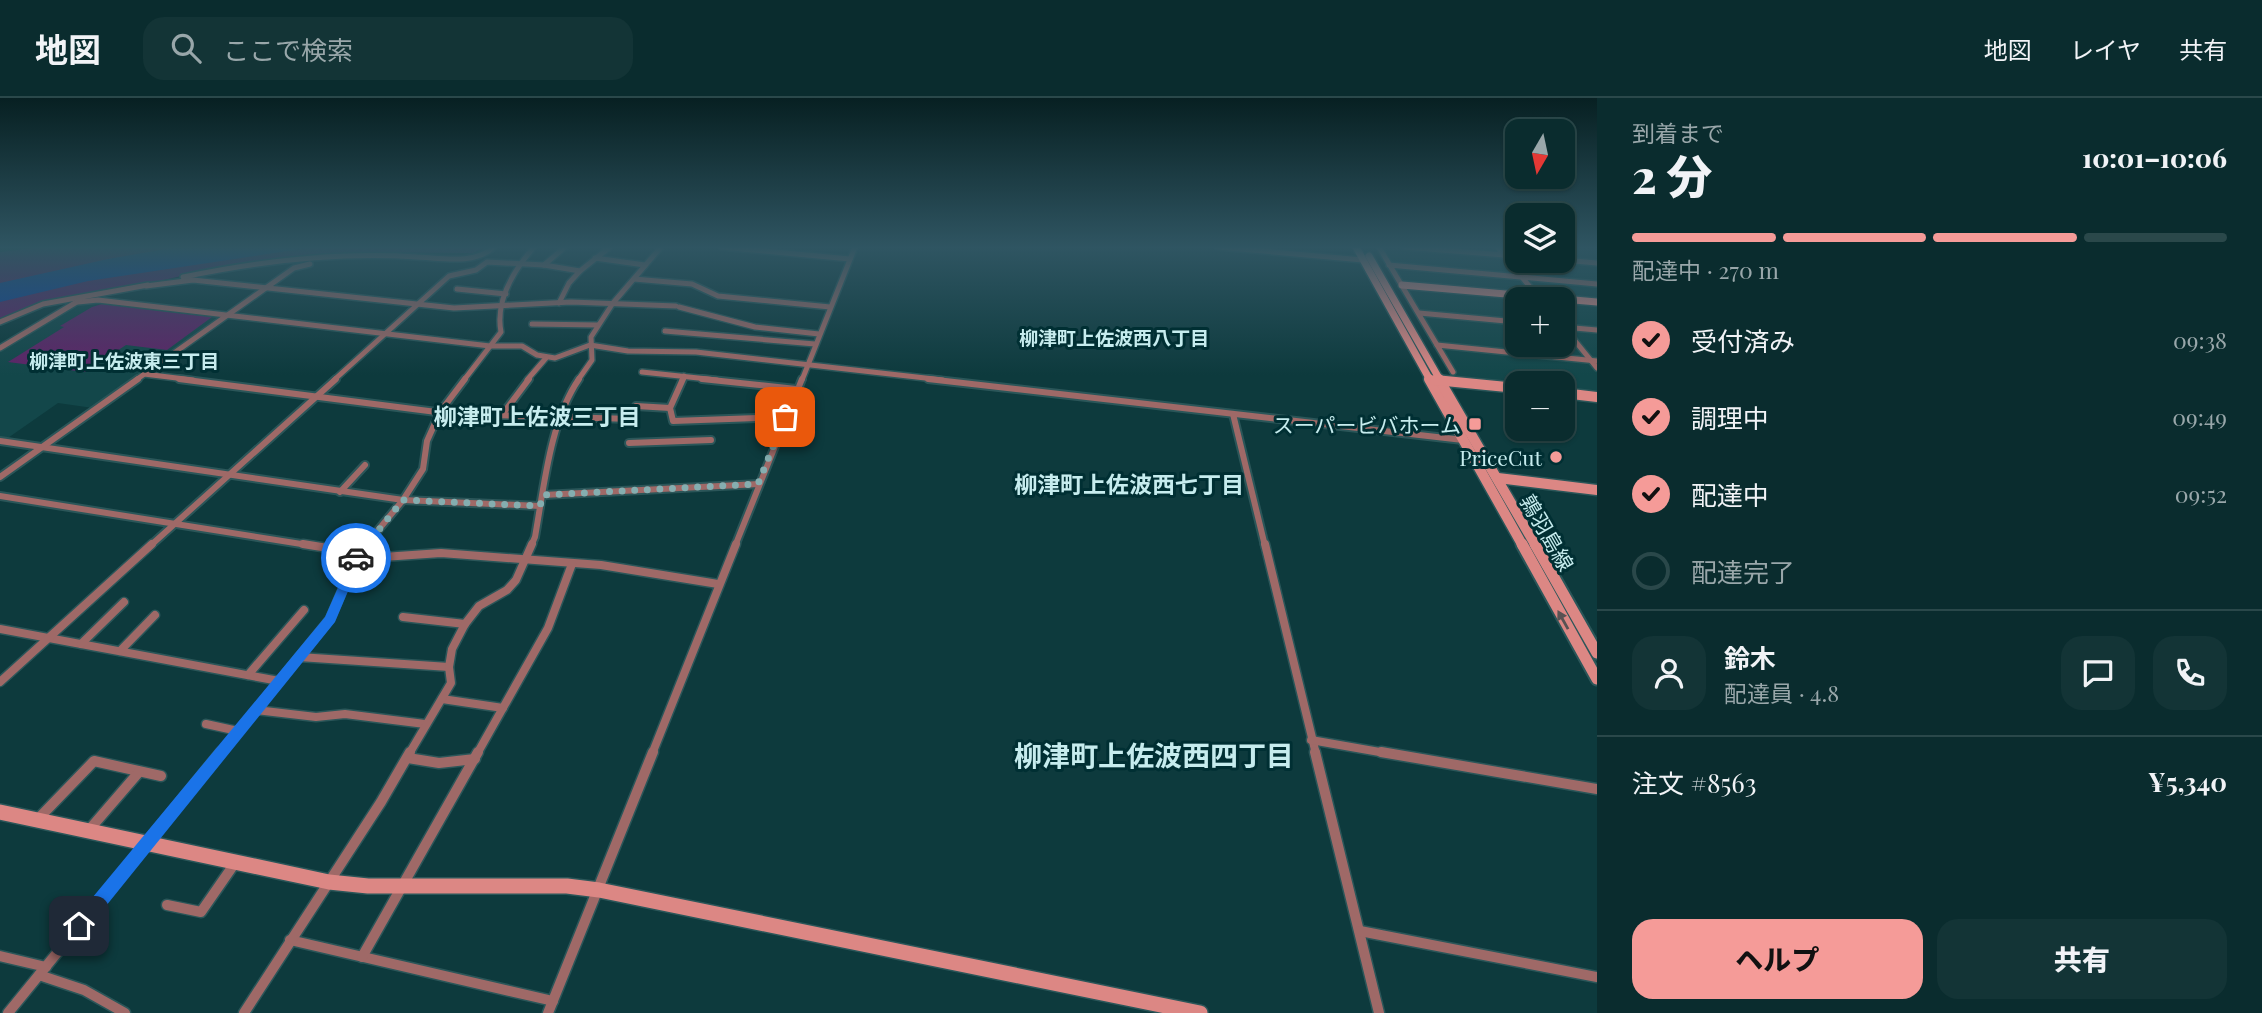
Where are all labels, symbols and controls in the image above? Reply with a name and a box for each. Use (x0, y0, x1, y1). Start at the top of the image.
search box (143, 17, 633, 80)
text: 地図 (35, 26, 101, 70)
icon: search (167, 29, 205, 67)
text: ここで検索 (223, 32, 353, 67)
text: 地図 (1984, 33, 2032, 65)
text: レイヤ (2070, 33, 2141, 65)
text: 共有 (2179, 33, 2227, 65)
text: 到着まで (1632, 117, 1724, 148)
north arrow (1505, 119, 1575, 189)
map controls (1505, 119, 1575, 441)
text: 10:01–10:06 (2082, 140, 2227, 175)
text: 2 分 (1632, 144, 1713, 206)
button: layers (1505, 203, 1575, 273)
text: 配達中 · 270 m (1632, 254, 1779, 285)
button: + (1505, 287, 1575, 357)
icon: check (1632, 321, 1670, 359)
text: 受付済み (1691, 323, 1795, 358)
district label: 柳津町上佐波西八丁目 (1019, 324, 1209, 350)
text: 09:38 (2173, 324, 2227, 355)
district label: 柳津町上佐波東三丁目 (29, 347, 219, 373)
button: − (1505, 371, 1575, 441)
pin (755, 387, 815, 447)
icon: bag (766, 398, 804, 436)
icon: check (1632, 398, 1670, 436)
district label: 柳津町上佐波三丁目 (434, 400, 641, 431)
text: 調理中 (1691, 400, 1769, 435)
text: 09:49 (2172, 401, 2227, 432)
place label: スーパービバホーム (1273, 410, 1461, 438)
marker: スーパービバホーム (1467, 416, 1483, 432)
place label: PriceCut (1459, 443, 1543, 471)
marker: PriceCut (1548, 449, 1564, 465)
district label: 柳津町上佐波西七丁目 (1014, 468, 1244, 499)
icon: check (1632, 475, 1670, 513)
text: 配達中 (1691, 477, 1769, 512)
text: 09:52 (2175, 478, 2227, 509)
street label: 鶉羽島線 (1515, 489, 1581, 575)
courier (321, 523, 391, 593)
icon: car (337, 539, 375, 577)
text: 配達完了 (1691, 554, 1795, 589)
one-way arrow (1557, 610, 1569, 629)
button: person (1632, 636, 1706, 710)
button: chat (2061, 636, 2135, 710)
button: phone (2153, 636, 2227, 710)
text: 鈴木 (1724, 640, 1776, 675)
text: 配達員 · 4.8 (1724, 677, 1839, 708)
district label: 柳津町上佐波西四丁目 (1014, 736, 1294, 773)
text: ¥5,340 (2148, 764, 2227, 799)
text: 注文 #8563 (1632, 765, 1757, 800)
pin (49, 896, 109, 956)
icon: home (60, 907, 98, 945)
button: ヘルプ (1632, 919, 1923, 999)
button: 共有 (1937, 919, 2227, 999)

